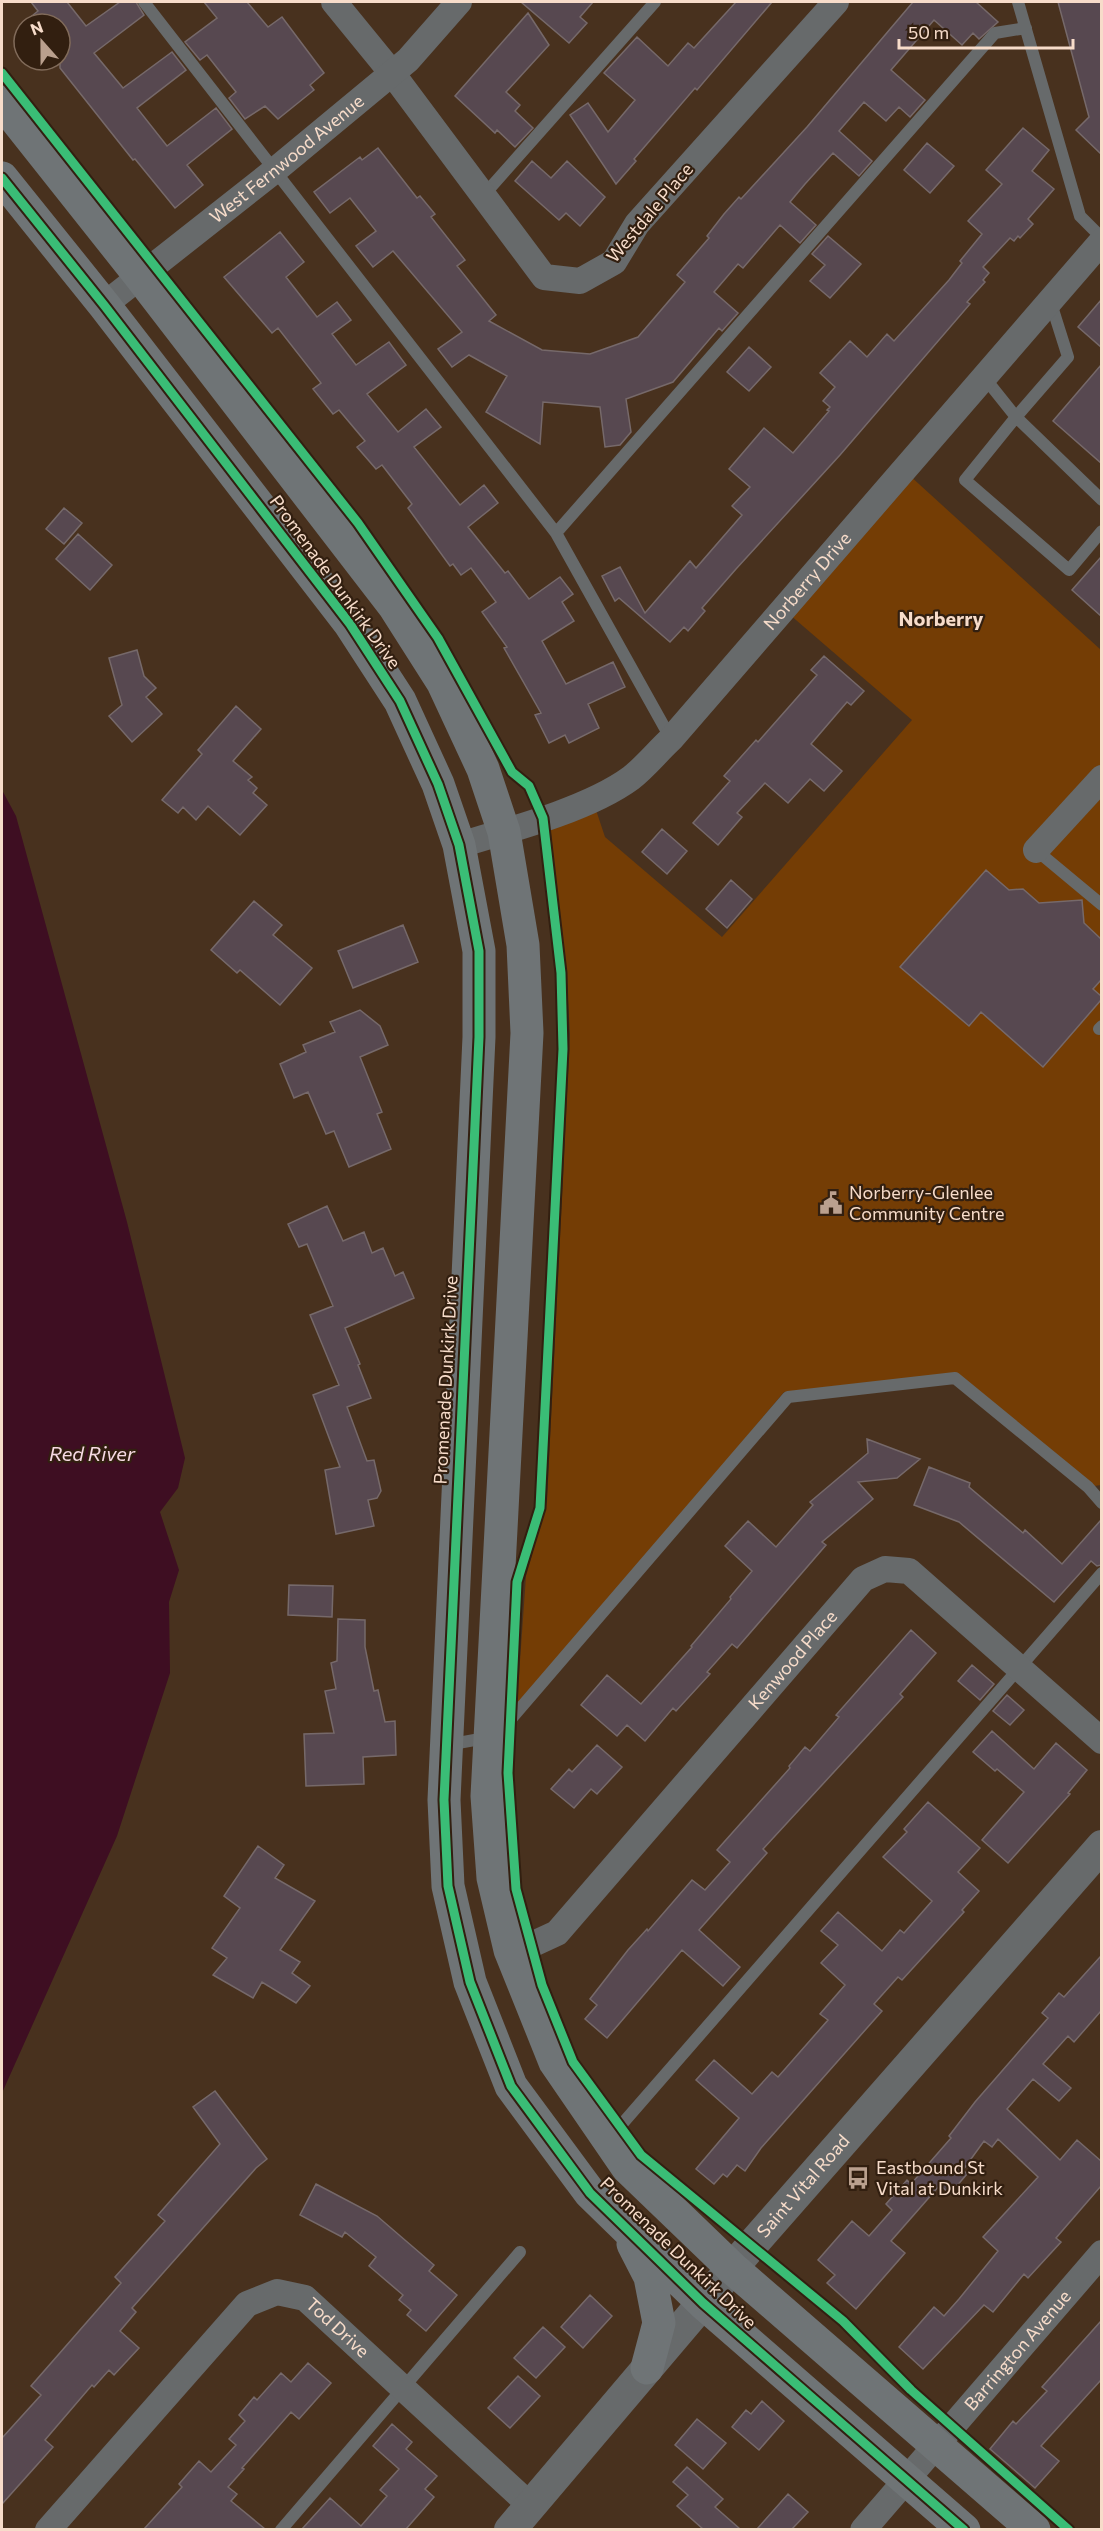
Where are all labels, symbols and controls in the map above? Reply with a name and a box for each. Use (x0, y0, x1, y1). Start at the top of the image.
north arrow (12, 12, 72, 72)
scale bar (899, 12, 1073, 50)
text: N (27, 17, 45, 39)
text: 50 m (908, 21, 949, 43)
street label: West Fernwood Avenue (205, 89, 368, 227)
street label: Westdale Place (601, 158, 697, 267)
street label: Promenade Dunkirk Drive (265, 490, 406, 672)
street label: Norberry Drive (758, 527, 855, 634)
district label: Norberry (898, 606, 984, 630)
place label: Norberry-Glenlee Community Centre (849, 1181, 1005, 1224)
public building icon: Norberry-Glenlee Community Centre (818, 1190, 844, 1216)
street label: Promenade Dunkirk Drive (429, 1275, 461, 1485)
water label: Red River (49, 1441, 136, 1465)
street label: Kenwood Place (743, 1605, 841, 1714)
street label: Saint Vital Road (752, 2130, 854, 2242)
place label: Eastbound St Vital at Dunkirk (876, 2156, 1003, 2199)
bus stop icon: Eastbound St Vital at Dunkirk (845, 2165, 871, 2191)
street label: Promenade Dunkirk Drive (596, 2172, 762, 2333)
street label: Barrington Avenue (959, 2285, 1075, 2415)
street label: Tod Drive (302, 2292, 374, 2362)

